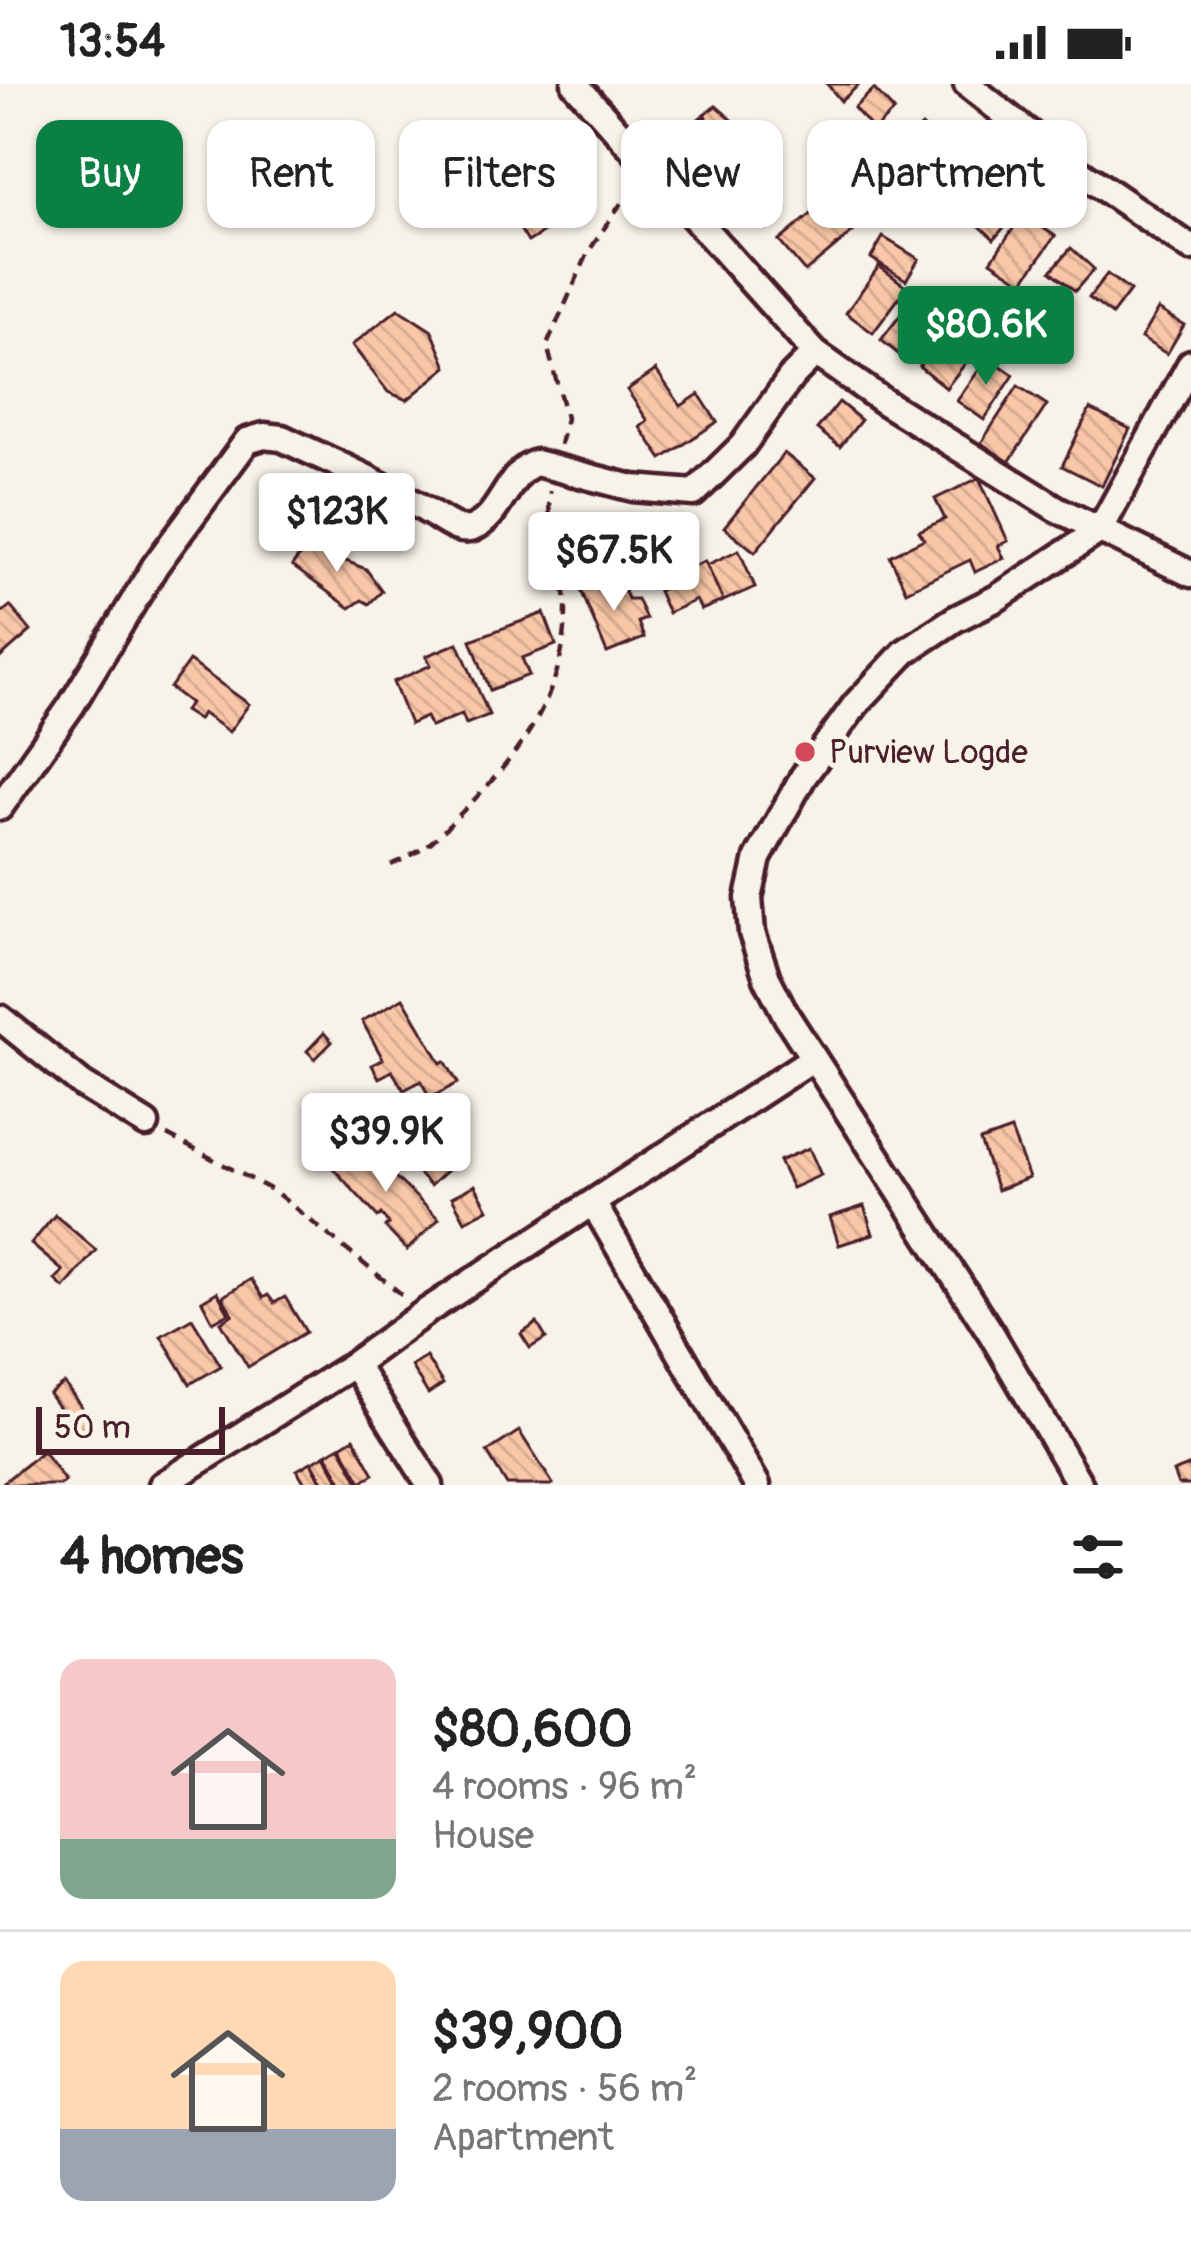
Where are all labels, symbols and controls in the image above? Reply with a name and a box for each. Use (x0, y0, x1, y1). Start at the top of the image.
text: 13:54 (60, 14, 165, 70)
chip: Buy (36, 120, 183, 228)
chip: Rent (207, 120, 375, 228)
chip: Filters (399, 120, 597, 228)
chip: New (621, 120, 783, 228)
chip: Apartment (807, 120, 1087, 228)
pin: $80.6K (888, 286, 1084, 388)
text: $80.6K (925, 300, 1047, 349)
pin: $123K (253, 473, 421, 575)
text: $123K (286, 487, 388, 536)
pin: $67.5K (516, 512, 712, 614)
text: $67.5K (555, 526, 673, 575)
place label: Purview Logde (829, 732, 1028, 773)
marker: Purview Logde (792, 739, 818, 765)
pin: $39.9K (288, 1093, 484, 1195)
text: $39.9K (328, 1107, 444, 1156)
scale bar (36, 1401, 225, 1454)
text: 50 m (54, 1407, 131, 1448)
icon: filters (1065, 1524, 1131, 1590)
text: 4 homes (60, 1525, 244, 1589)
text: $80,600 (432, 1698, 632, 1762)
icon: home (156, 1707, 300, 1851)
text: 4 rooms · 96 m² (432, 1762, 697, 1811)
text: House (432, 1811, 534, 1860)
text: $39,900 (432, 2000, 623, 2064)
icon: home (156, 2009, 300, 2153)
text: 2 rooms · 56 m² (432, 2064, 697, 2113)
text: Apartment (432, 2113, 614, 2162)

